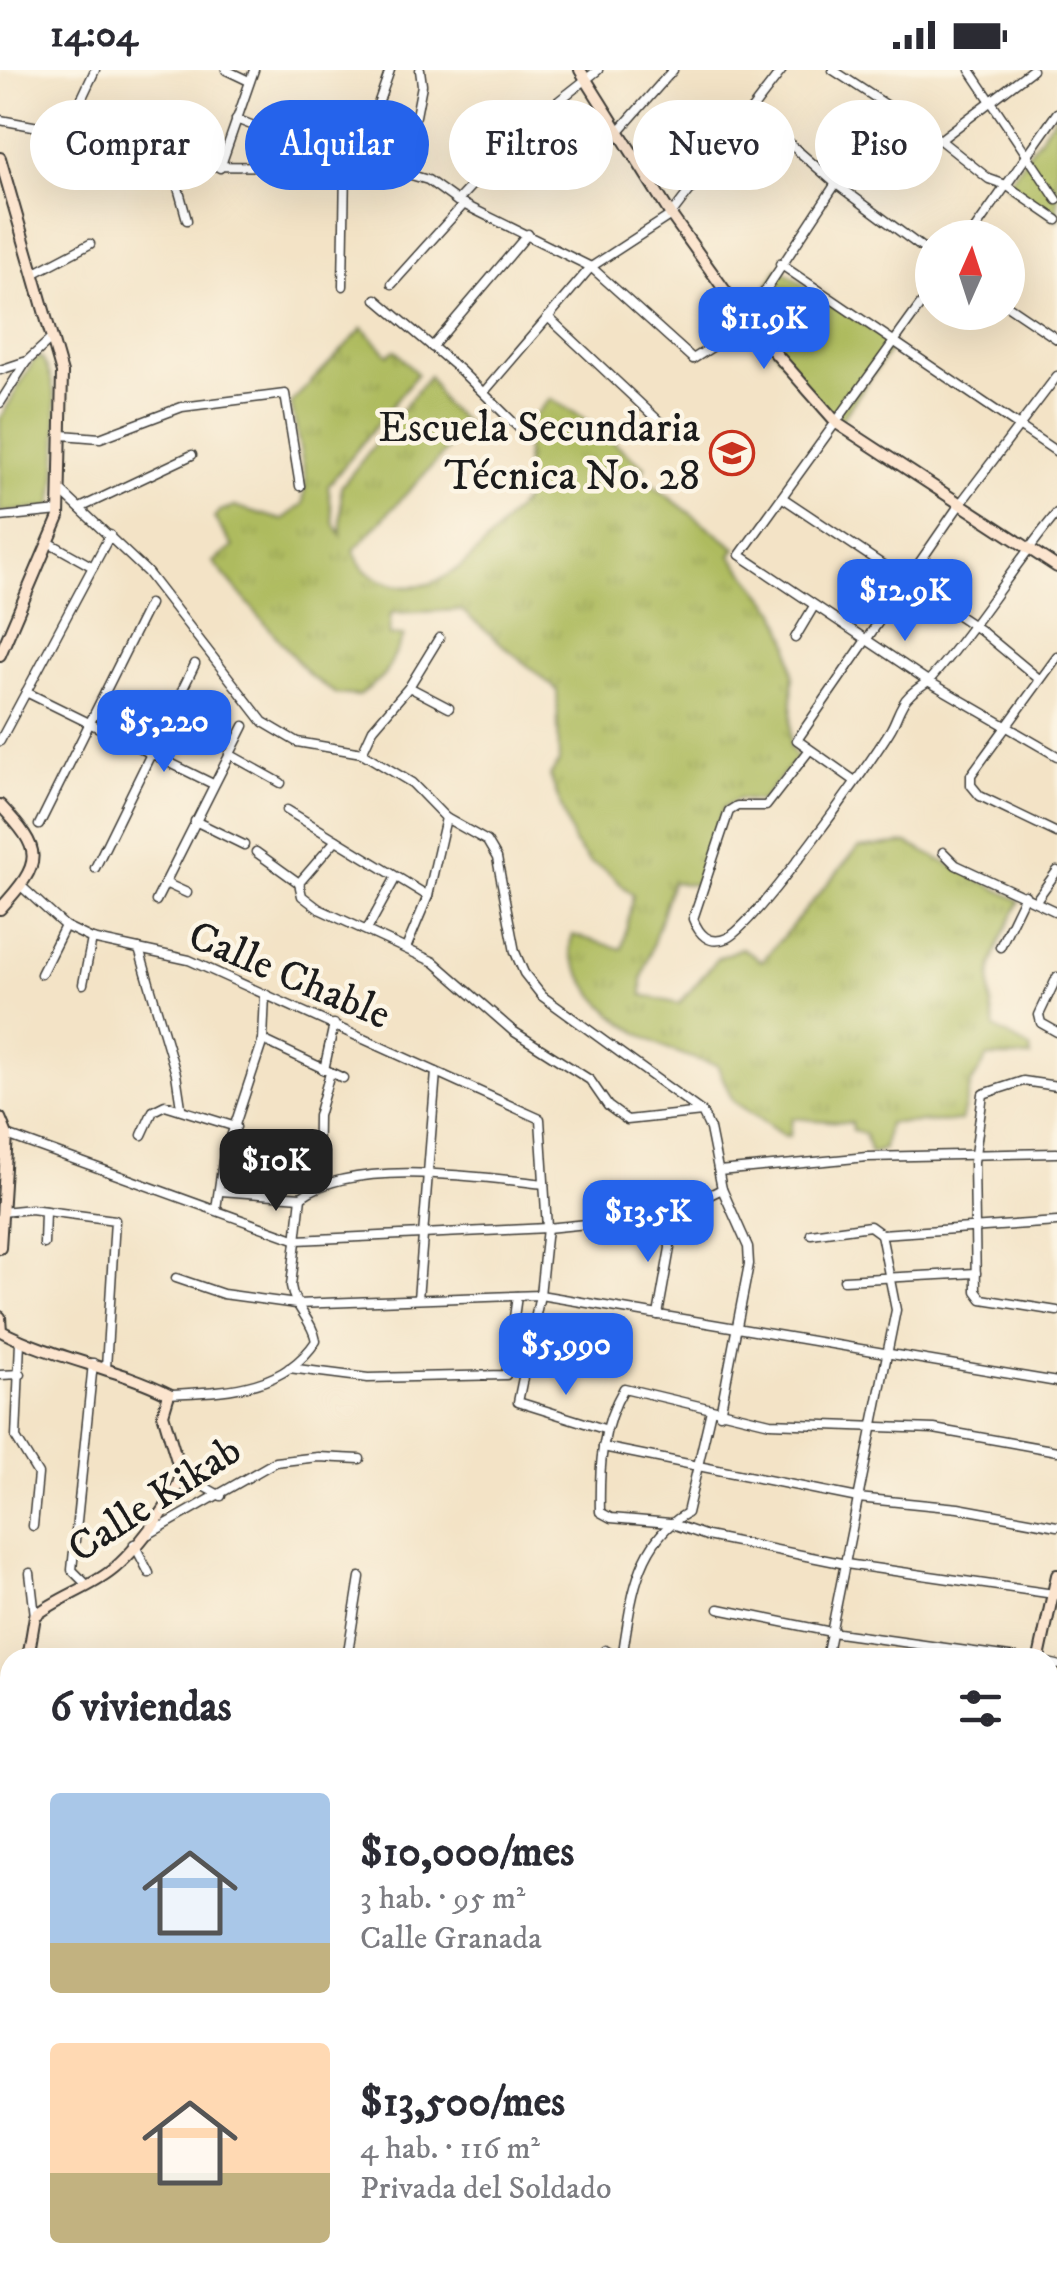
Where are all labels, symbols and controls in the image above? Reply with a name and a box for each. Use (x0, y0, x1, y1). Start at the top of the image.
text: 14:04 (50, 11, 138, 59)
chip: Comprar (30, 100, 225, 190)
chip: Alquilar (245, 100, 429, 190)
chip: Filtros (449, 100, 613, 190)
chip: Nuevo (633, 100, 795, 190)
chip: Piso (815, 100, 943, 190)
north arrow (915, 220, 1025, 330)
map controls (915, 220, 1025, 330)
pin: $11.9K (683, 287, 845, 372)
text: $11.9K (721, 299, 807, 339)
place label: Escuela Secundaria Técnica No. 28 (378, 403, 700, 503)
school or university icon: Escuela Secundaria Técnica No. 28 (709, 430, 755, 476)
pin: $12.9K (824, 559, 986, 644)
text: $12.9K (859, 571, 951, 611)
pin: $5,220 (83, 690, 245, 775)
text: $5,220 (119, 702, 209, 742)
street label: Calle Chable (180, 910, 398, 1042)
pin: $10K (217, 1129, 335, 1214)
text: $10K (242, 1141, 310, 1181)
pin: $13.5K (567, 1180, 729, 1265)
text: $13.5K (605, 1192, 691, 1232)
pin: $5,990 (485, 1313, 647, 1398)
text: $5,990 (521, 1325, 611, 1365)
street label: Calle Kikab (59, 1425, 251, 1575)
icon: filters (953, 1681, 1008, 1736)
text: 6 viviendas (50, 1682, 232, 1734)
text: $10,000/mes (360, 1827, 574, 1879)
icon: home (130, 1833, 250, 1953)
text: 3 hab. · 95 m² (360, 1879, 525, 1919)
text: Calle Granada (360, 1919, 542, 1959)
text: $13,500/mes (360, 2077, 565, 2129)
icon: home (130, 2083, 250, 2203)
text: 4 hab. · 116 m² (360, 2129, 540, 2169)
text: Privada del Soldado (360, 2169, 611, 2209)

